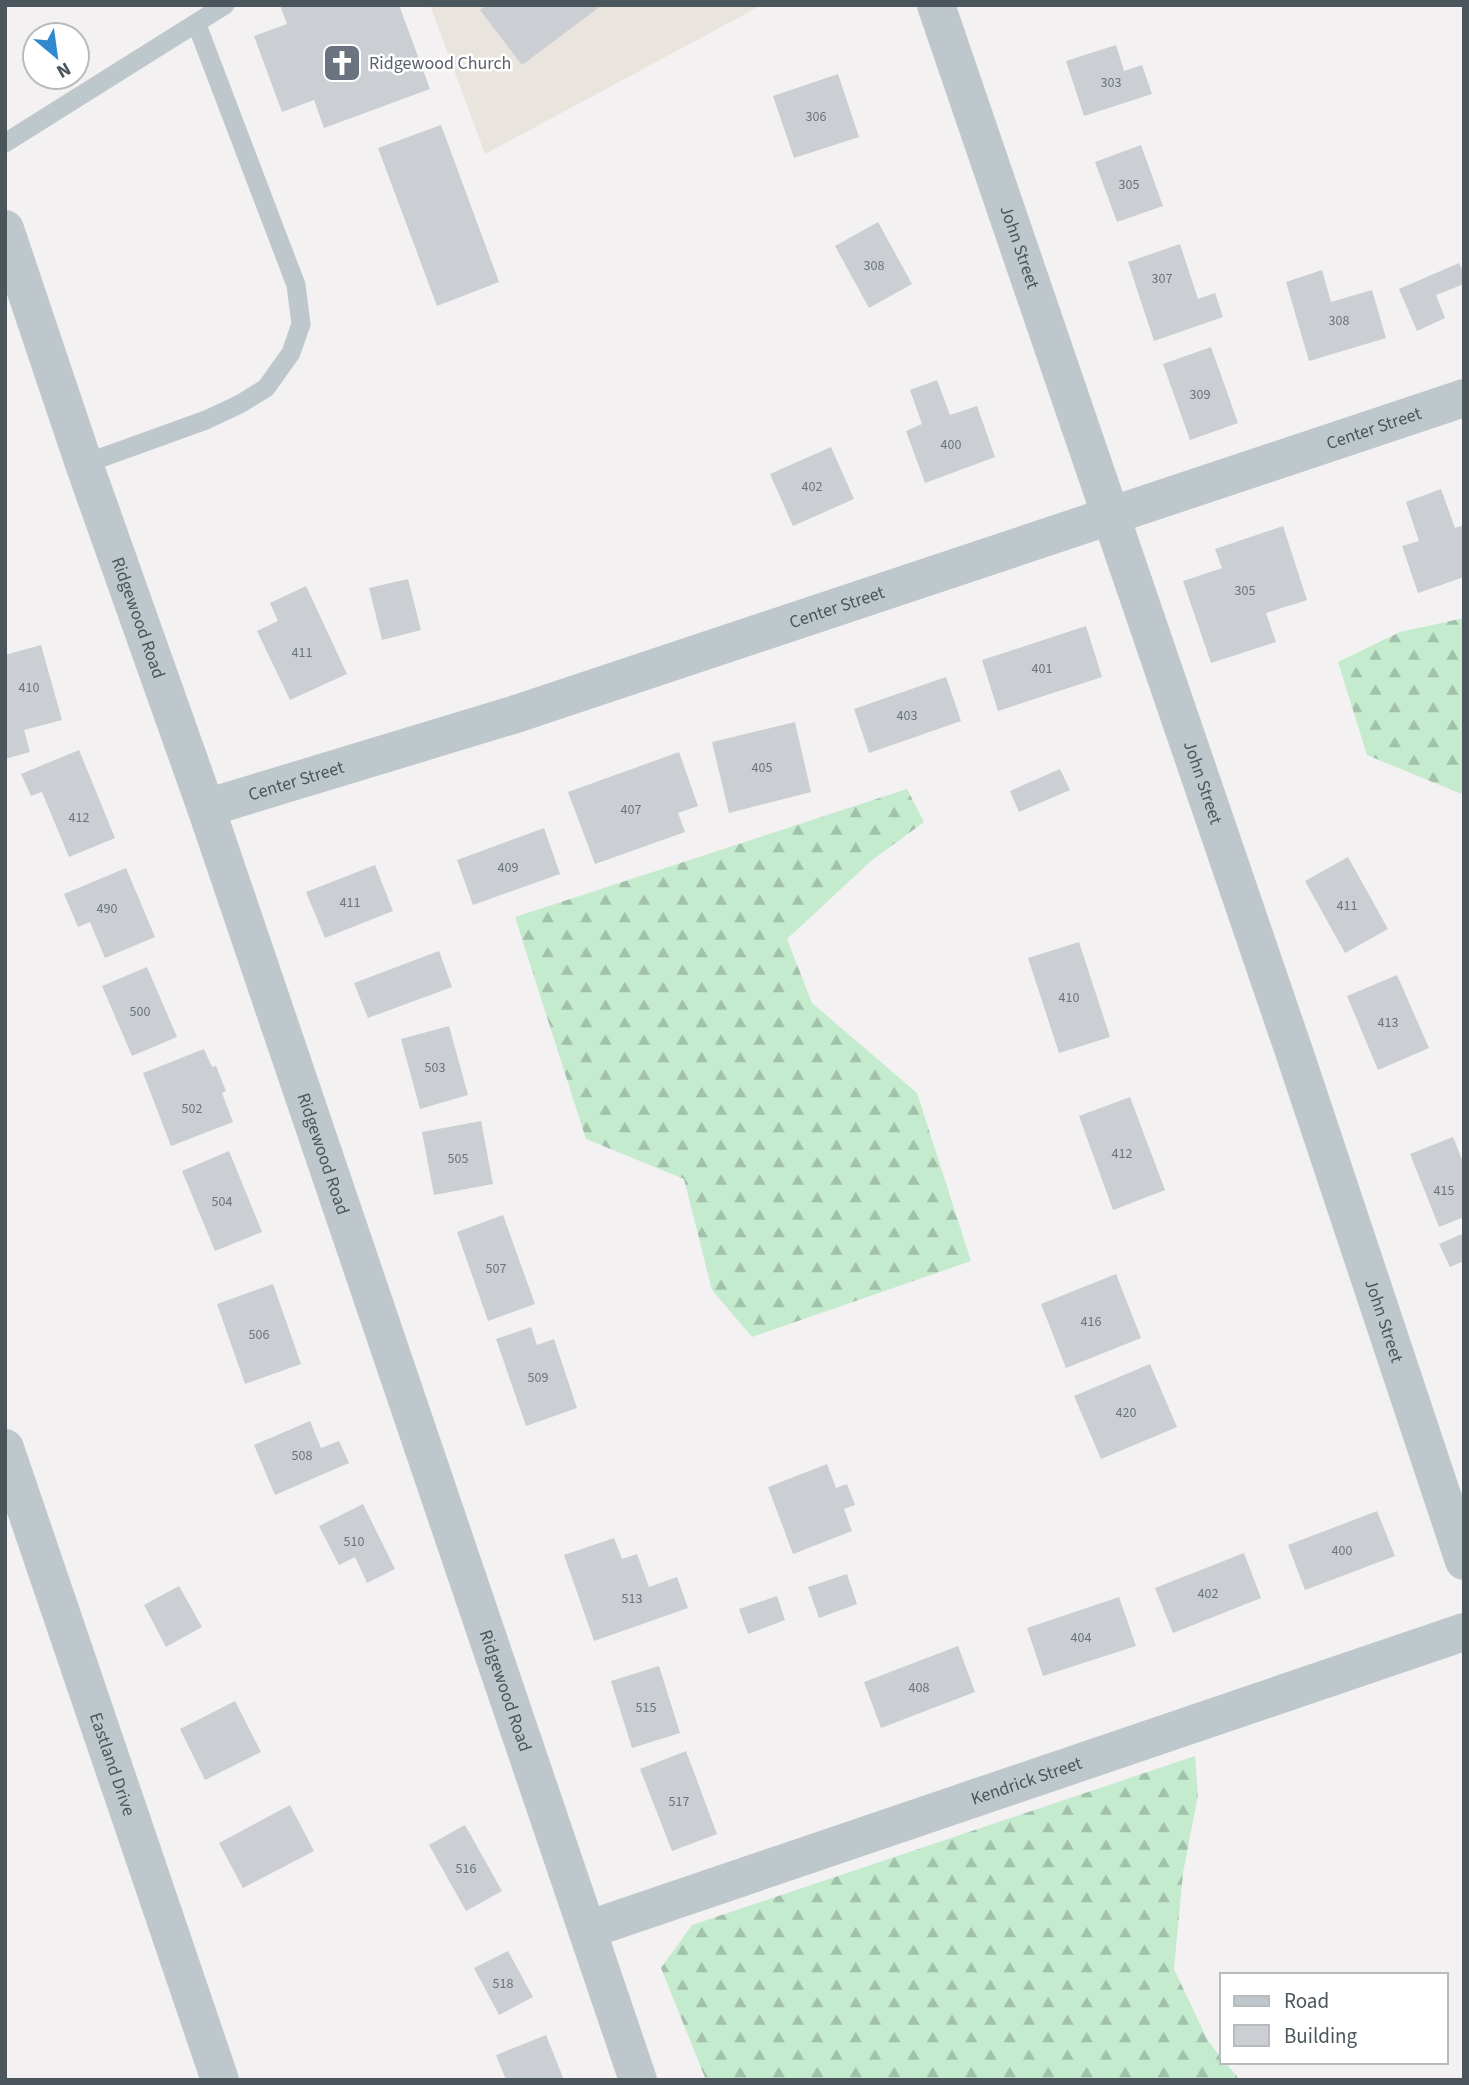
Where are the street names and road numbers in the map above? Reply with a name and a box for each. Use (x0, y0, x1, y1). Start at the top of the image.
street label: John Street (993, 202, 1045, 292)
street label: Center Street (1323, 401, 1425, 456)
street label: Ridgewood Road (105, 554, 171, 682)
street label: Center Street (786, 580, 888, 635)
street label: John Street (1177, 737, 1228, 828)
street label: Center Street (245, 755, 347, 807)
street label: Ridgewood Road (291, 1090, 355, 1218)
street label: John Street (1358, 1276, 1409, 1366)
street label: Ridgewood Road (473, 1626, 538, 1755)
street label: Eastland Drive (83, 1709, 141, 1820)
street label: Kendrick Street (968, 1751, 1085, 1812)

